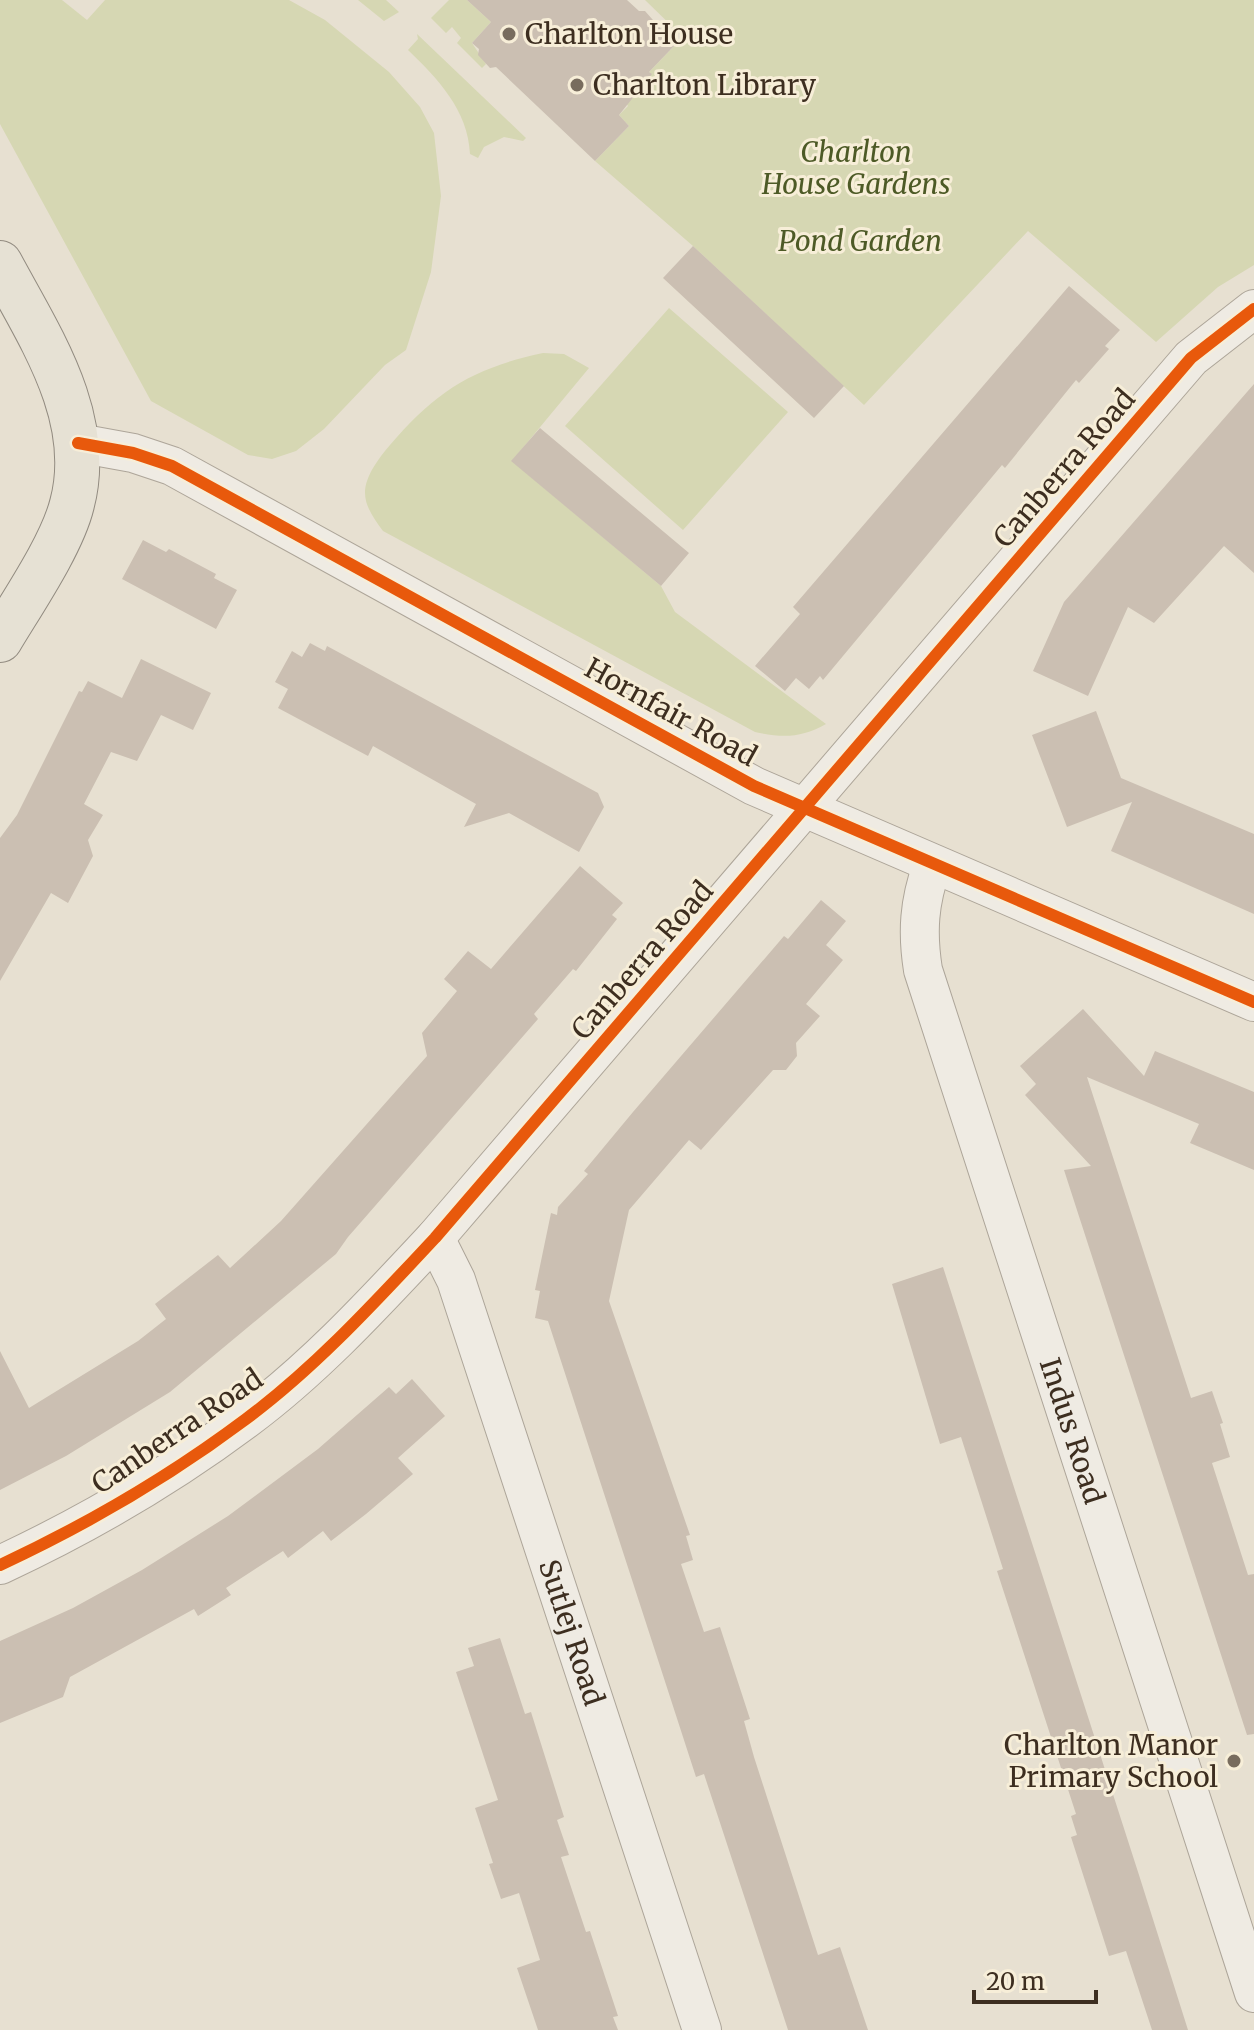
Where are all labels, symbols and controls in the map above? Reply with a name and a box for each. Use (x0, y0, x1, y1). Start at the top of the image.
place label: Charlton House (525, 16, 733, 52)
marker: Charlton House (500, 25, 518, 43)
place label: Charlton Library (593, 67, 817, 103)
marker: Charlton Library (568, 76, 586, 94)
park label: Charlton House Gardens (761, 134, 950, 202)
park label: Pond Garden (778, 223, 942, 259)
street label: Canberra Road (985, 381, 1143, 555)
street label: Hornfair Road (579, 650, 764, 774)
street label: Canberra Road (563, 873, 721, 1047)
street label: Indus Road (1032, 1353, 1113, 1508)
street label: Canberra Road (85, 1361, 269, 1501)
street label: Sutlej Road (531, 1555, 612, 1710)
place label: Charlton Manor Primary School (1004, 1727, 1218, 1795)
marker: Charlton Manor Primary School (1225, 1752, 1243, 1770)
scale bar (974, 1954, 1096, 2004)
text: 20 m (986, 1966, 1045, 1997)

